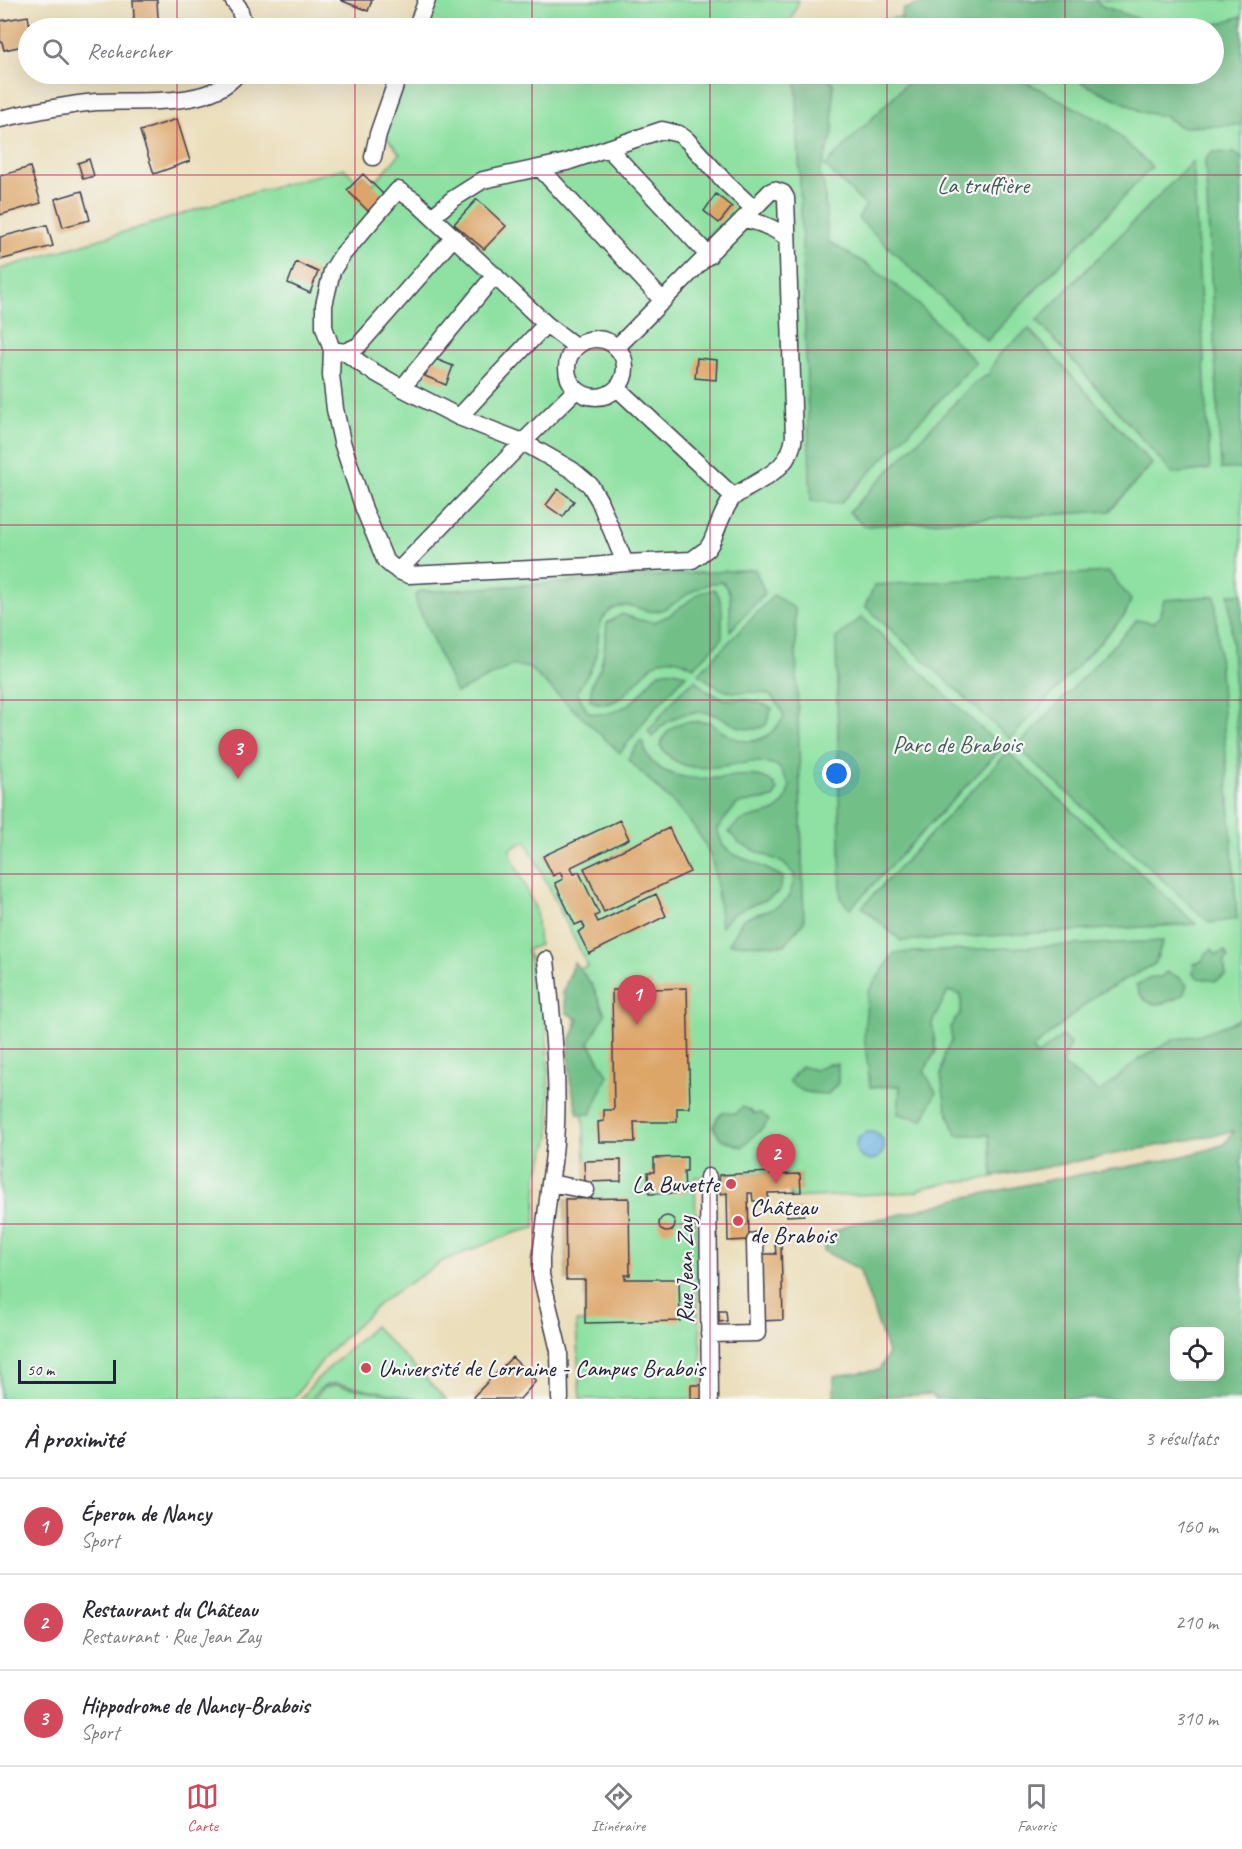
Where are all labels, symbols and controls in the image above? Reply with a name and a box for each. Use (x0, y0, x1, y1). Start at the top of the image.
search box (18, 18, 1224, 84)
icon: search (39, 35, 72, 68)
text: Rechercher (87, 37, 171, 65)
park label: La truffière (937, 170, 1031, 200)
park label: Parc de Brabois (892, 729, 1023, 759)
pin: 3 (218, 730, 258, 779)
your location (822, 759, 851, 788)
pin: 1 (618, 976, 656, 1025)
pin: 2 (756, 1134, 796, 1184)
place label: La Buvette (632, 1169, 721, 1199)
marker: La Buvette (724, 1177, 738, 1191)
place label: Château de Brabois (750, 1192, 838, 1250)
marker: Château de Brabois (731, 1214, 745, 1228)
street label: Rue Jean Zay (670, 1215, 700, 1323)
map controls (1170, 1327, 1224, 1381)
button: locate (1170, 1327, 1224, 1381)
place label: Université de Lorraine - Campus Brabois (378, 1353, 706, 1383)
scale bar (18, 1357, 116, 1384)
text: 50 m (27, 1360, 54, 1380)
marker: Université de Lorraine - Campus Brabois (359, 1361, 373, 1375)
text: À proximité (24, 1422, 123, 1455)
text: 3 résultats (1145, 1426, 1218, 1451)
text: Éperon de Nancy (81, 1500, 211, 1528)
text: 1 (39, 1514, 48, 1539)
text: 160 m (1175, 1514, 1218, 1539)
text: Sport (81, 1528, 119, 1553)
text: Restaurant du Château (81, 1596, 257, 1624)
text: 2 (39, 1610, 48, 1635)
text: 210 m (1175, 1610, 1218, 1635)
text: Restaurant · Rue Jean Zay (81, 1624, 261, 1649)
text: Hippodrome de Nancy-Brabois (81, 1692, 310, 1720)
text: 3 (39, 1706, 48, 1731)
text: 310 m (1175, 1706, 1218, 1731)
text: Sport (81, 1720, 119, 1745)
tab: Carte (186, 1780, 219, 1836)
tab: Itinéraire (591, 1780, 645, 1836)
tab: Favoris (1017, 1780, 1056, 1836)

